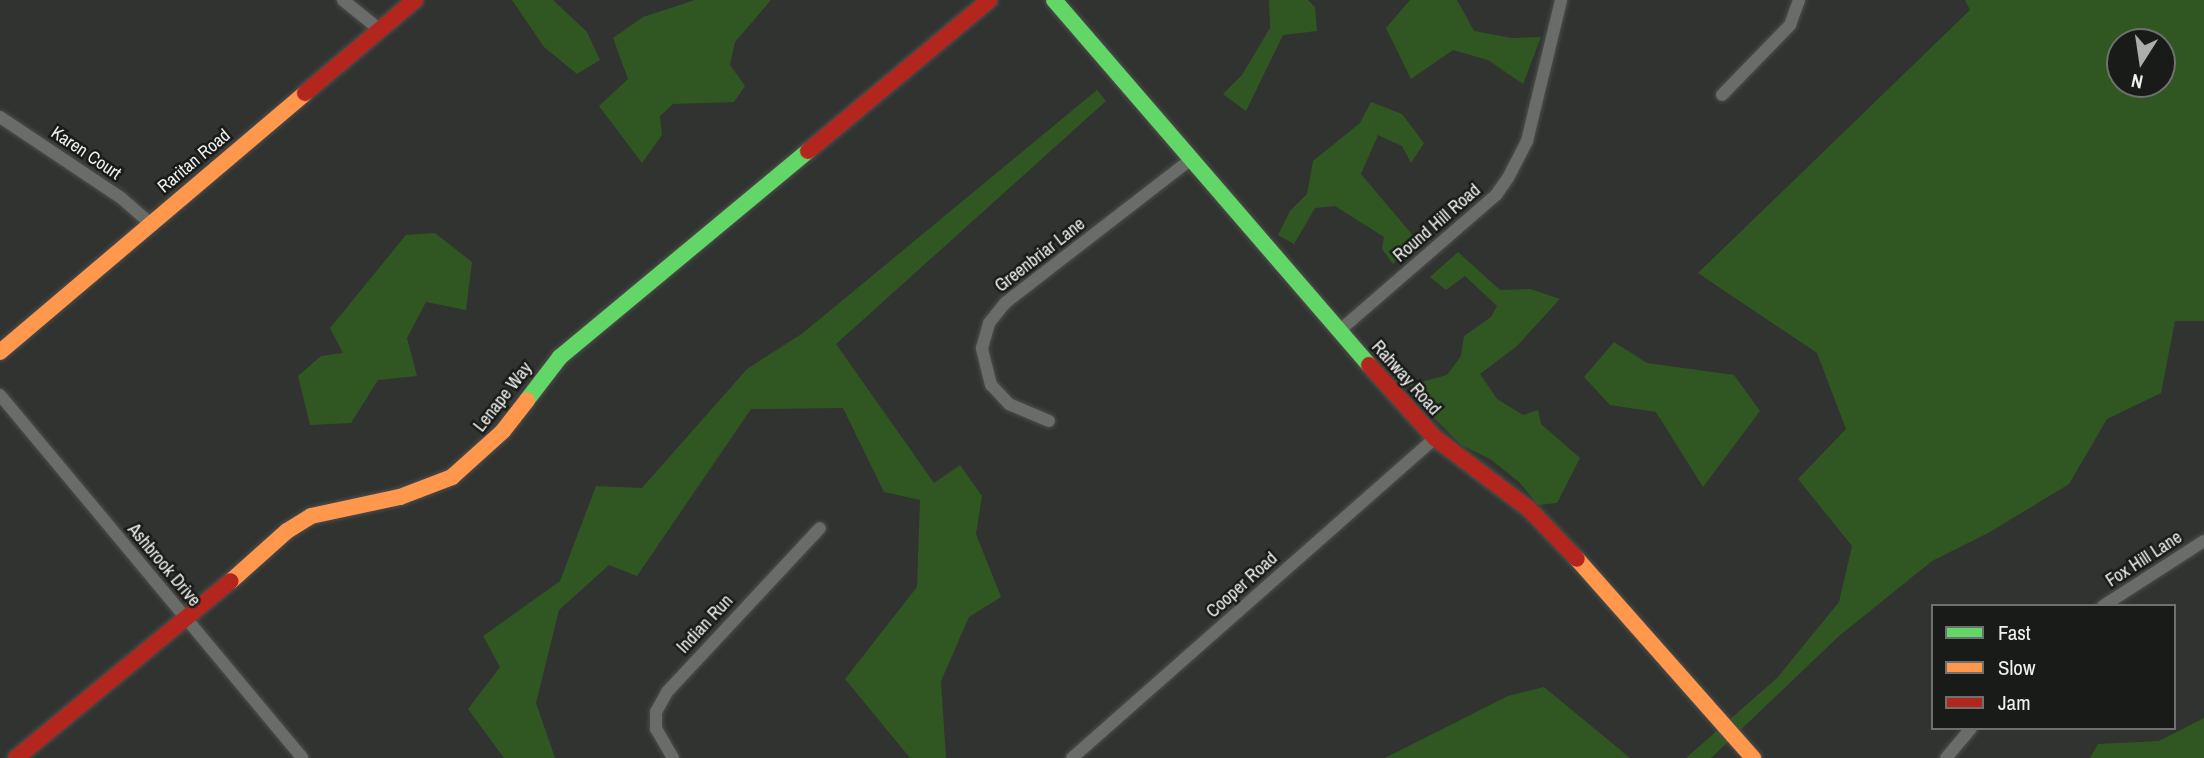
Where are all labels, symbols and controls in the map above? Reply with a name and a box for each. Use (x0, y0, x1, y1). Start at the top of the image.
north arrow (2106, 28, 2176, 98)
text: N (2129, 68, 2145, 95)
street label: Karen Court (47, 122, 125, 184)
street label: Raritan Road (153, 125, 235, 197)
street label: Round Hill Road (1389, 179, 1485, 267)
street label: Greenbriar Lane (991, 213, 1089, 297)
street label: Rahway Road (1367, 336, 1445, 420)
street label: Lenape Way (469, 358, 537, 436)
street label: Ashbrook Drive (123, 519, 205, 611)
street label: Fox Hill Lane (2102, 526, 2186, 592)
street label: Cooper Road (1202, 548, 1282, 622)
street label: Indian Run (672, 590, 738, 658)
legend (1931, 604, 2176, 730)
text: Fast (1998, 618, 2031, 647)
text: Slow (1998, 653, 2035, 682)
text: Jam (1998, 688, 2031, 717)

